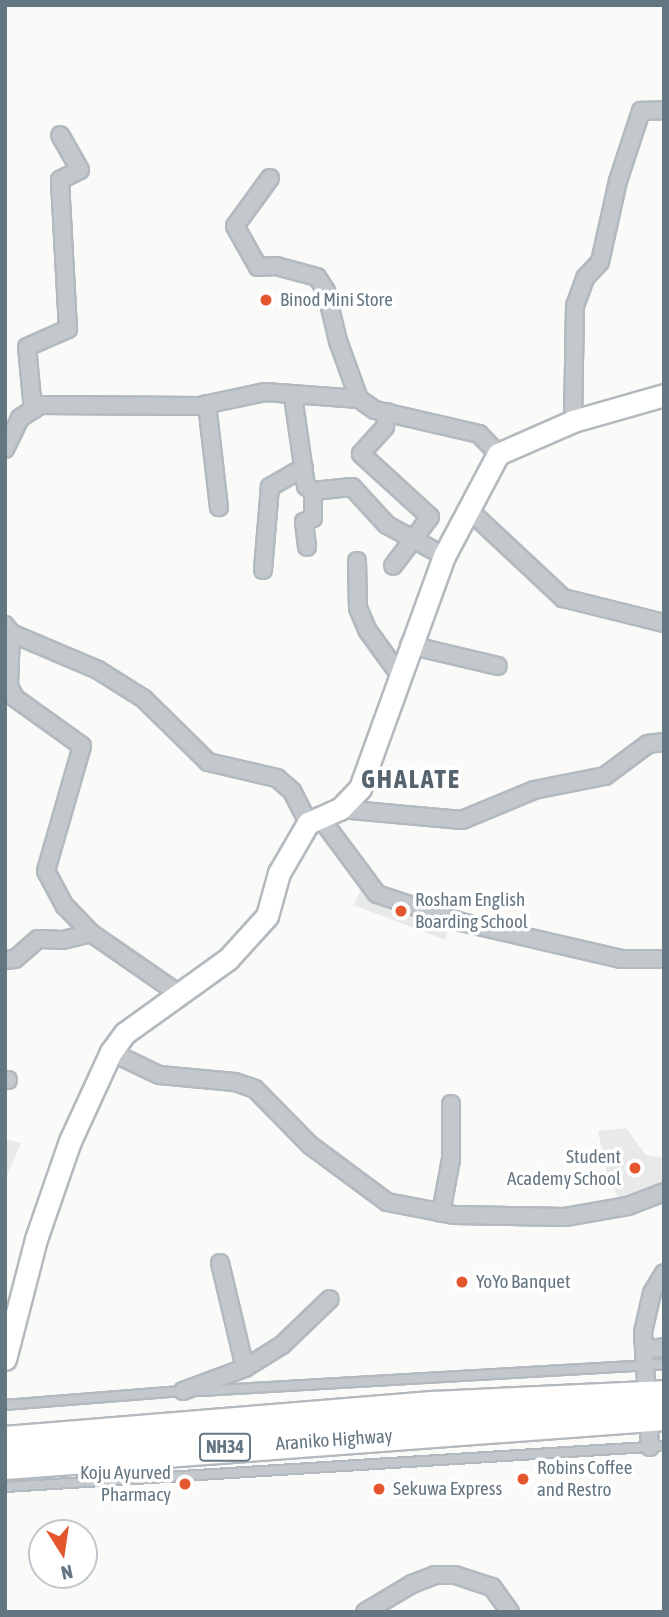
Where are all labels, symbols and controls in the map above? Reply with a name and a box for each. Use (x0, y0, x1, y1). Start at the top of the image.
place label: Binod Mini Store (280, 289, 393, 311)
marker: Binod Mini Store (258, 292, 274, 308)
district label: GHALATE (362, 764, 460, 796)
place label: Rosham English Boarding School (415, 889, 528, 933)
marker: Rosham English Boarding School (393, 903, 409, 919)
place label: Student Academy School (507, 1146, 621, 1190)
marker: Student Academy School (627, 1160, 643, 1176)
place label: YoYo Banquet (476, 1271, 570, 1293)
marker: YoYo Banquet (454, 1274, 470, 1290)
street label: Araniko Highway (275, 1425, 393, 1455)
road number: NH34 (199, 1432, 251, 1462)
place label: Robins Coffee and Restro (537, 1457, 632, 1501)
place label: Koju Ayurved Pharmacy (80, 1462, 171, 1506)
marker: Robins Coffee and Restro (515, 1471, 531, 1487)
marker: Koju Ayurved Pharmacy (177, 1476, 193, 1492)
place label: Sekuwa Express (393, 1478, 502, 1500)
marker: Sekuwa Express (371, 1481, 387, 1497)
north arrow (28, 1519, 98, 1589)
text: N (59, 1561, 75, 1585)

